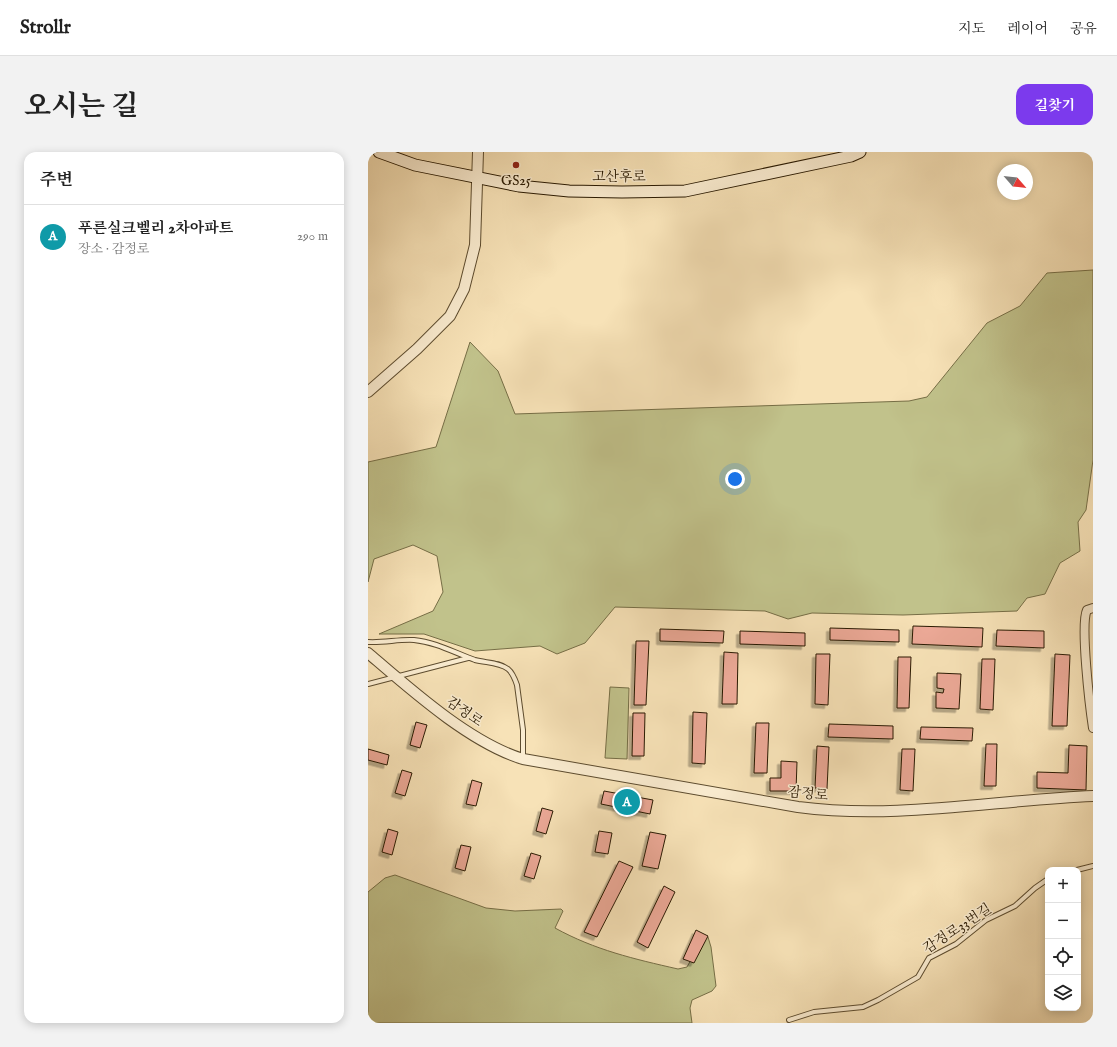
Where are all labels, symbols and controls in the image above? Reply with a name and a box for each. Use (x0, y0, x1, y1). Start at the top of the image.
text: Strollr (20, 16, 71, 40)
text: 지도 (958, 20, 985, 38)
text: 레이어 (1007, 20, 1048, 38)
text: 공유 (1070, 20, 1097, 38)
button: 길찾기 (1016, 84, 1093, 125)
text: 오시는 길 (24, 90, 138, 125)
marker: GS25 (511, 160, 521, 170)
north arrow (997, 164, 1033, 200)
street label: 고산후로 (592, 168, 647, 186)
text: 주변 (40, 170, 73, 191)
place label: GS25 (501, 172, 531, 190)
text: 푸른실크벨리 2차아파트 (78, 219, 233, 238)
text: A (49, 228, 57, 245)
text: 290 m (297, 228, 328, 245)
text: 장소 · 감정로 (78, 241, 149, 258)
your location (725, 469, 745, 489)
street label: 감정로 (443, 693, 487, 731)
street label: 감정로 (787, 783, 829, 805)
pin: A (614, 787, 640, 817)
map controls (1045, 867, 1081, 1011)
button: + (1045, 867, 1081, 903)
street label: 감정로33번길 (920, 900, 995, 958)
button: − (1045, 903, 1081, 939)
button: locate (1045, 939, 1081, 975)
button: layers (1045, 975, 1081, 1011)

